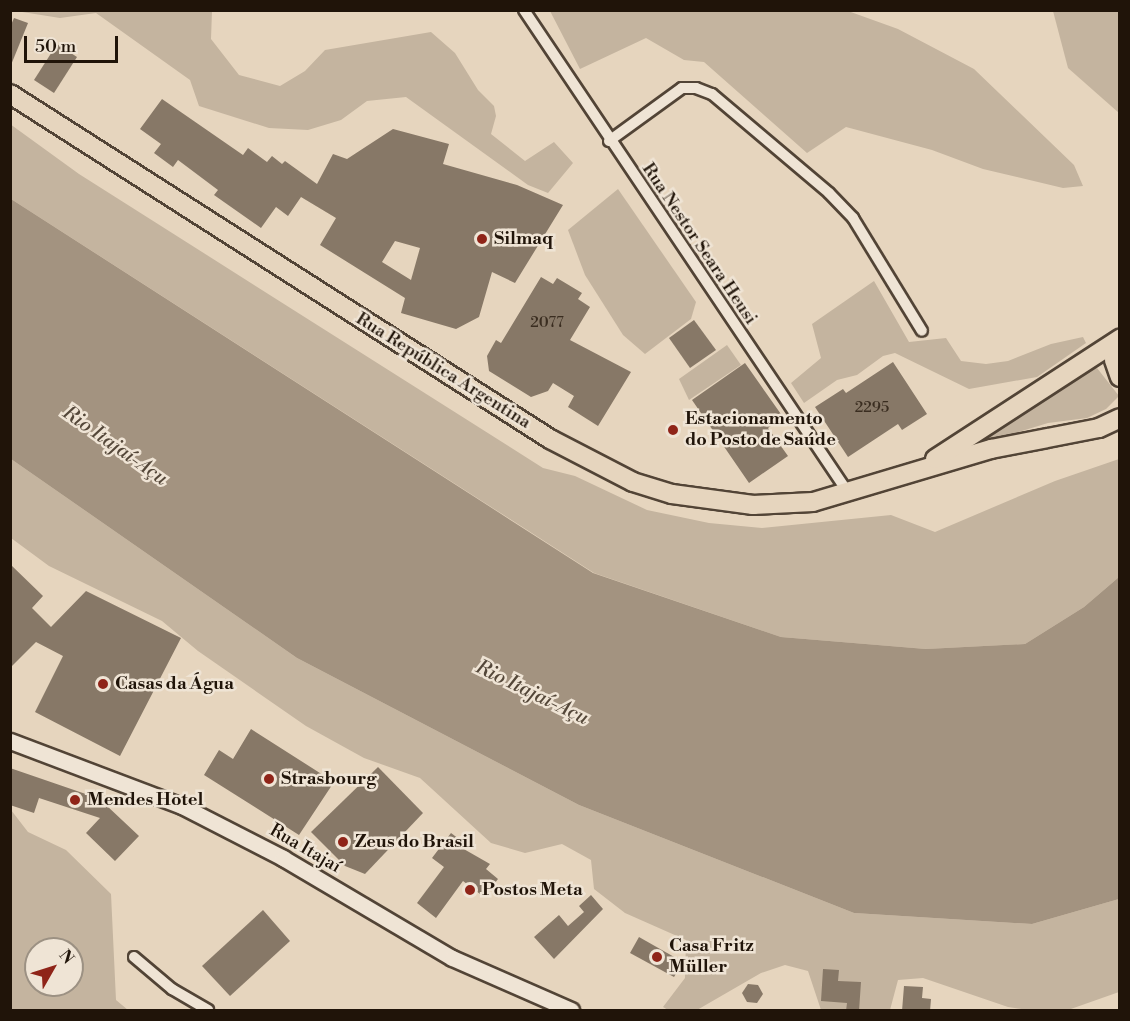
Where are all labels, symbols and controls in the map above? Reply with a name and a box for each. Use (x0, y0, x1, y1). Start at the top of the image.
scale bar (27, 24, 122, 62)
text: 50 m (35, 35, 76, 58)
street label: Rua Nestor Seara Heusi (637, 159, 761, 329)
place label: Silmaq (494, 228, 553, 250)
marker: Silmaq (475, 232, 489, 246)
street label: Rua República Argentina (352, 308, 534, 434)
house number: 2077 (530, 314, 564, 332)
house number: 2295 (855, 399, 889, 417)
water label: Rio Itajaí-Açu (58, 401, 172, 491)
place label: Estacionamento do Posto de Saúde (685, 409, 836, 452)
marker: Estacionamento do Posto de Saúde (666, 423, 680, 437)
water label: Rio Itajaí-Açu (472, 655, 592, 731)
place label: Casas da Água (115, 673, 234, 695)
marker: Casas da Água (96, 677, 110, 691)
place label: Strasbourg (281, 768, 376, 790)
marker: Strasbourg (262, 772, 276, 786)
place label: Mendes Hotel (87, 789, 203, 811)
marker: Mendes Hotel (68, 793, 82, 807)
street label: Rua Itajaí (265, 820, 345, 878)
place label: Zeus do Brasil (355, 831, 474, 853)
marker: Zeus do Brasil (336, 835, 350, 849)
place label: Postos Meta (482, 879, 583, 901)
marker: Postos Meta (463, 883, 477, 897)
place label: Casa Fritz Müller (669, 936, 754, 978)
north arrow (24, 937, 84, 997)
text: N (55, 946, 78, 968)
marker: Casa Fritz Müller (650, 950, 664, 964)

